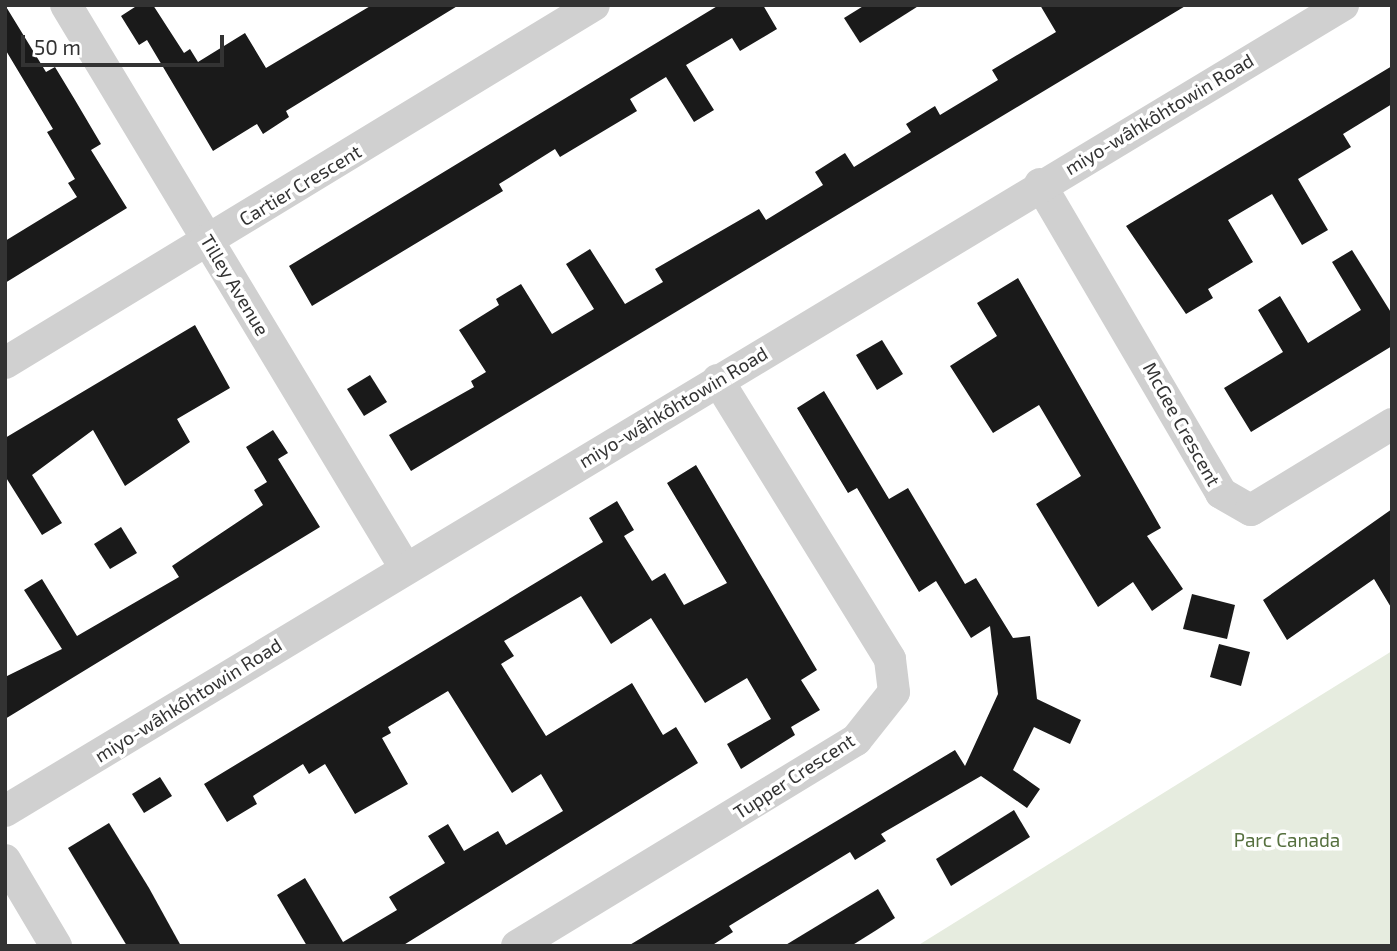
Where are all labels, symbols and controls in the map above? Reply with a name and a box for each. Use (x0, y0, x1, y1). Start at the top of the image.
scale bar (24, 21, 228, 65)
text: 50 m (34, 34, 81, 59)
street label: miyo-wâhkôhtowin Road (1060, 49, 1258, 179)
street label: Cartier Crescent (235, 140, 365, 230)
street label: Tilley Avenue (196, 230, 274, 340)
street label: miyo-wâhkôhtowin Road (574, 342, 772, 472)
street label: McGee Crescent (1139, 358, 1225, 490)
street label: miyo-wâhkôhtowin Road (90, 633, 286, 767)
street label: Tupper Crescent (729, 728, 859, 824)
park label: Parc Canada (1234, 829, 1340, 851)

